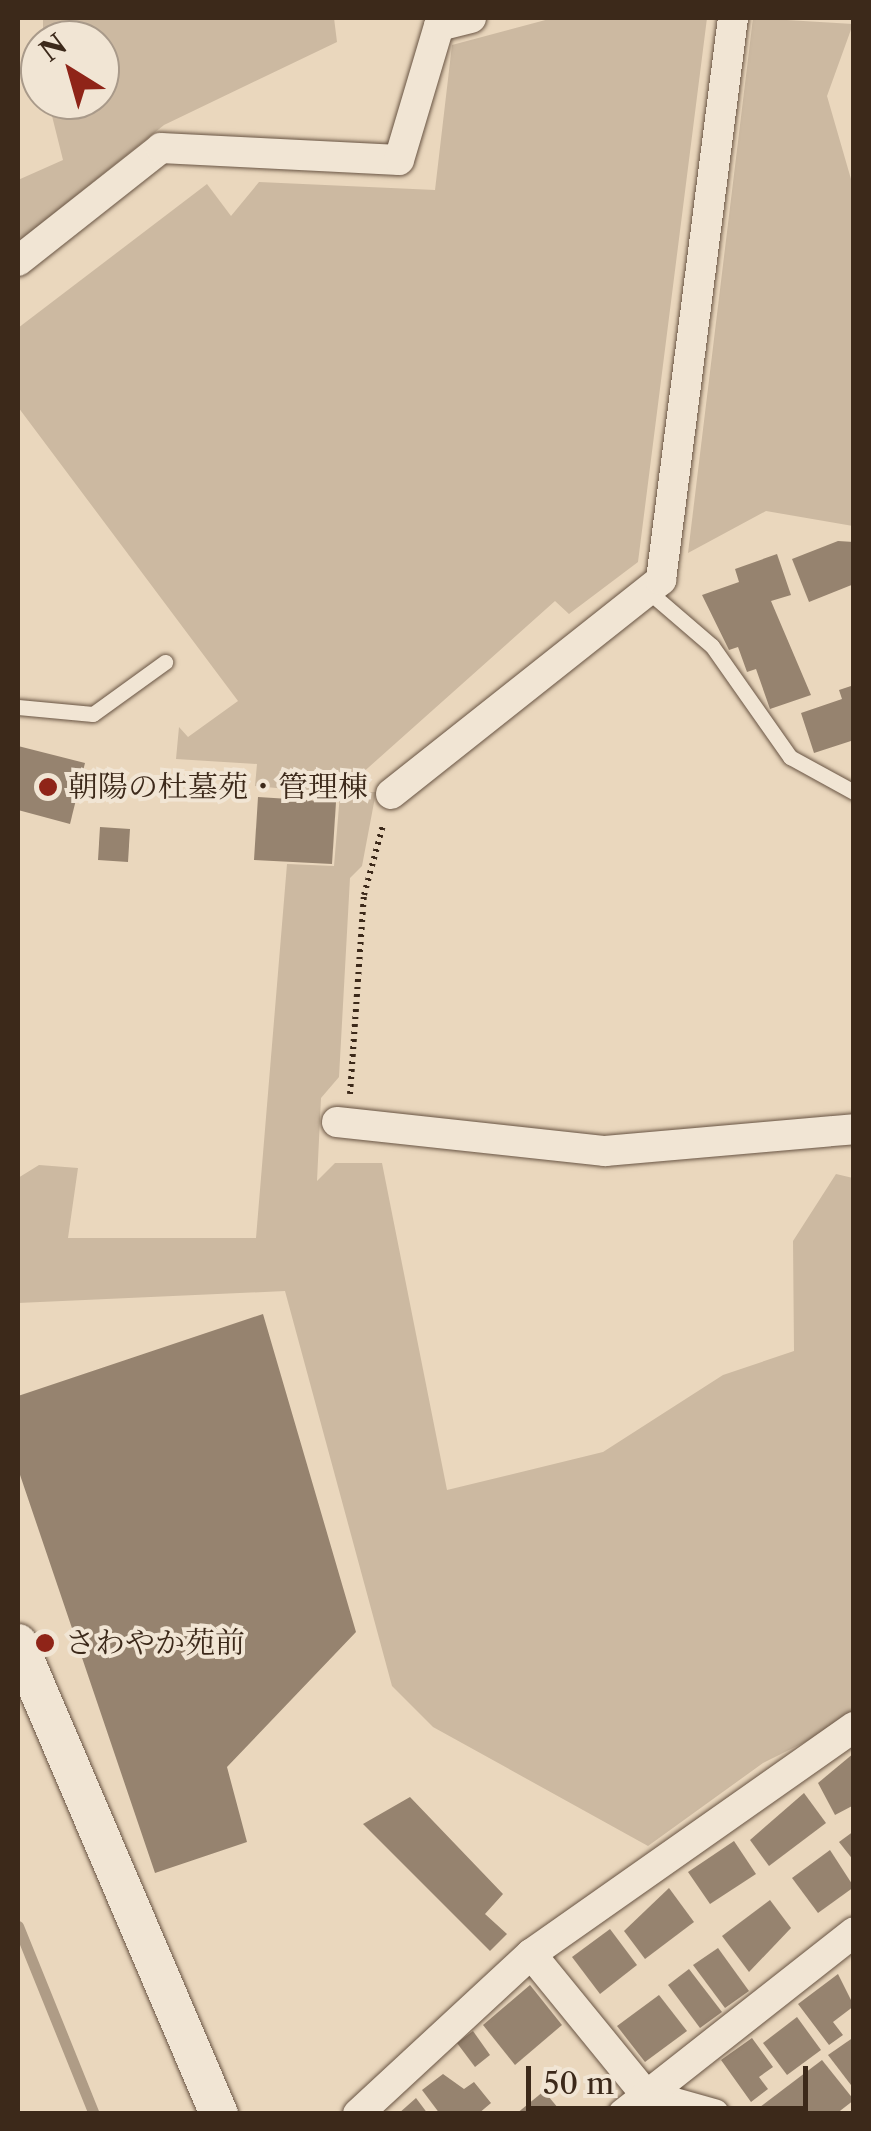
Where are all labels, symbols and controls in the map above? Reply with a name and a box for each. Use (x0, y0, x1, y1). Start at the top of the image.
north arrow (20, 20, 120, 120)
text: N (33, 27, 73, 69)
place label: 朝陽の杜墓苑・管理棟 (68, 769, 368, 805)
marker: 朝陽の杜墓苑・管理棟 (37, 776, 59, 798)
place label: さわやか苑前 (65, 1625, 245, 1661)
marker: さわやか苑前 (34, 1632, 56, 1654)
scale bar (531, 2046, 814, 2108)
text: 50 m (543, 2065, 614, 2102)

